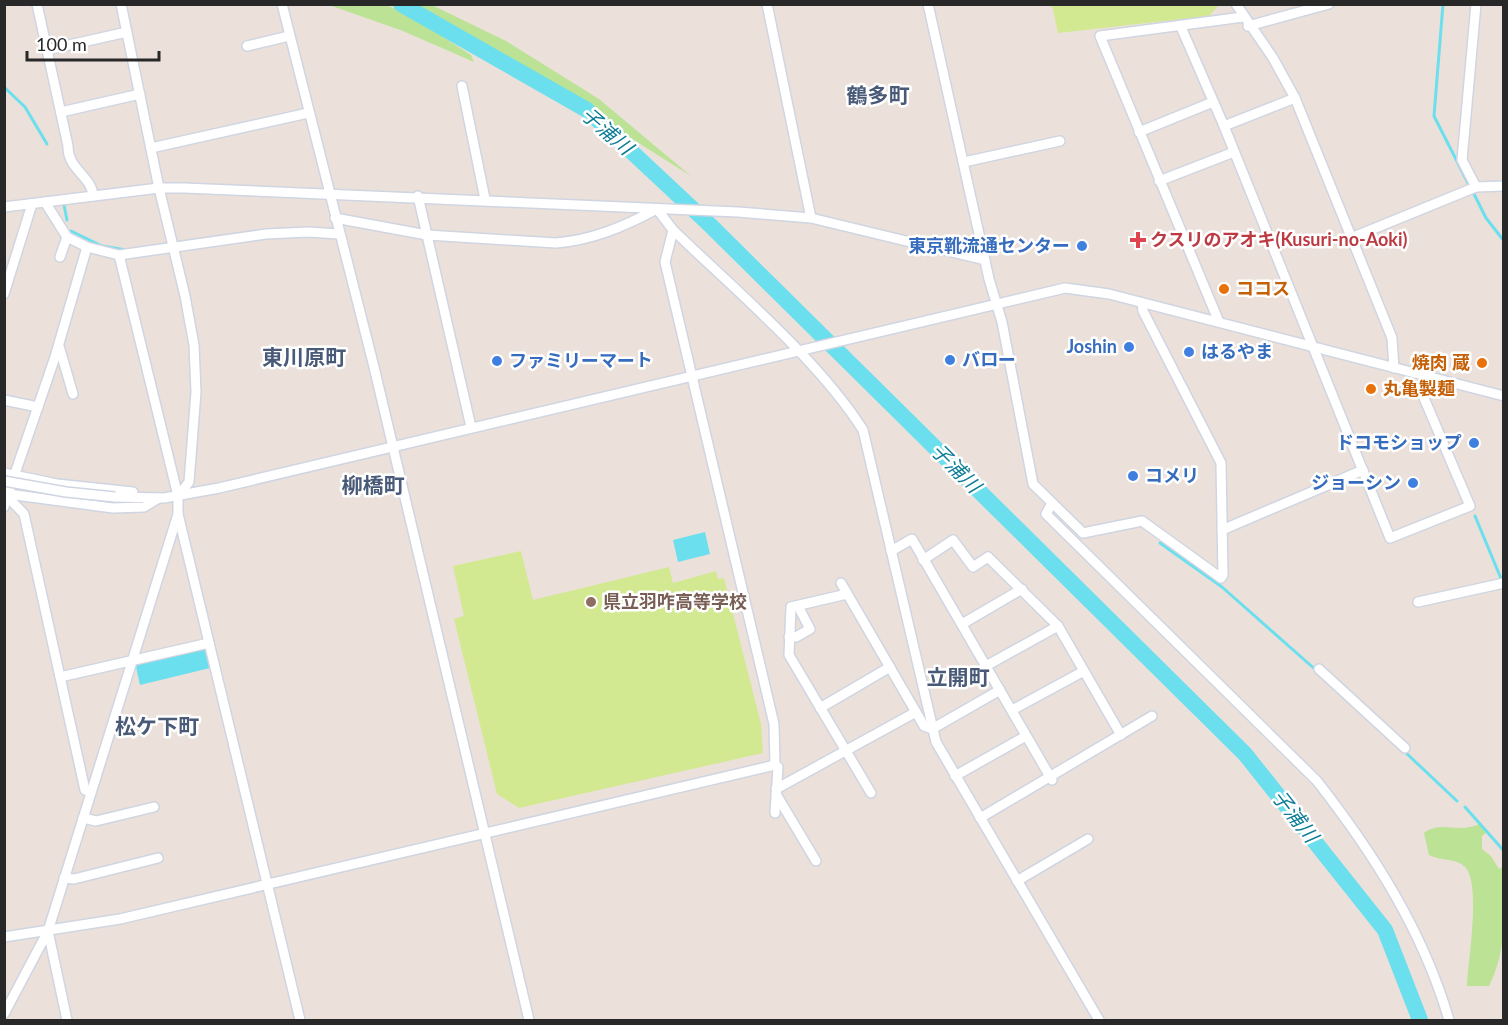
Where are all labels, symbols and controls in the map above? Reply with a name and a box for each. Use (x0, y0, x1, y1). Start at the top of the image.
scale bar (27, 24, 159, 62)
text: 100 m (36, 33, 87, 55)
district label: 鶴多町 (847, 82, 910, 107)
water label: 子浦川 (577, 102, 640, 160)
place label: クスリのアオキ(Kusuri-no-Aoki) (1150, 228, 1407, 250)
marker: クスリのアオキ(Kusuri-no-Aoki) (1131, 233, 1145, 247)
place label: 東京靴流通センター (908, 234, 1070, 256)
marker: 東京靴流通センター (1075, 239, 1089, 253)
place label: ココス (1236, 277, 1290, 299)
marker: ココス (1217, 282, 1231, 296)
place label: Joshin (1066, 335, 1117, 357)
marker: Joshin (1122, 340, 1136, 354)
place label: はるやま (1201, 340, 1273, 362)
district label: 東川原町 (262, 344, 346, 369)
marker: はるやま (1182, 345, 1196, 359)
place label: バロー (962, 348, 1016, 370)
place label: ファミリーマート (509, 349, 653, 371)
place label: 焼肉 蔵 (1412, 351, 1470, 373)
marker: バロー (943, 353, 957, 367)
marker: ファミリーマート (490, 354, 504, 368)
marker: 焼肉 蔵 (1475, 356, 1489, 370)
place label: 丸亀製麺 (1383, 377, 1455, 399)
marker: 丸亀製麺 (1364, 382, 1378, 396)
place label: ドコモショップ (1336, 431, 1462, 453)
marker: ドコモショップ (1467, 436, 1481, 450)
water label: 子浦川 (927, 438, 988, 498)
place label: コメリ (1145, 464, 1199, 486)
marker: コメリ (1126, 469, 1140, 483)
place label: ジョーシン (1311, 471, 1401, 493)
district label: 柳橋町 (342, 472, 405, 497)
marker: ジョーシン (1406, 476, 1420, 490)
place label: 県立羽咋高等学校 (603, 590, 747, 612)
marker: 県立羽咋高等学校 (584, 595, 598, 609)
district label: 立開町 (927, 664, 990, 689)
district label: 松ケ下町 (115, 713, 199, 738)
water label: 子浦川 (1268, 784, 1325, 848)

